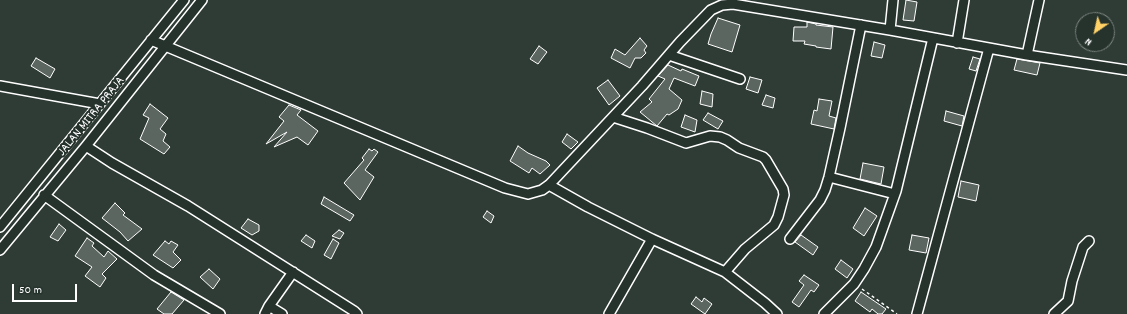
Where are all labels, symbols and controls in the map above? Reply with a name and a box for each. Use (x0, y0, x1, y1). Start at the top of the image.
north arrow (1075, 12, 1115, 52)
text: N (1082, 33, 1096, 49)
street label: JALAN MITRA PRAJA (55, 74, 129, 160)
scale bar (14, 276, 79, 302)
text: 50 m (19, 282, 42, 299)

